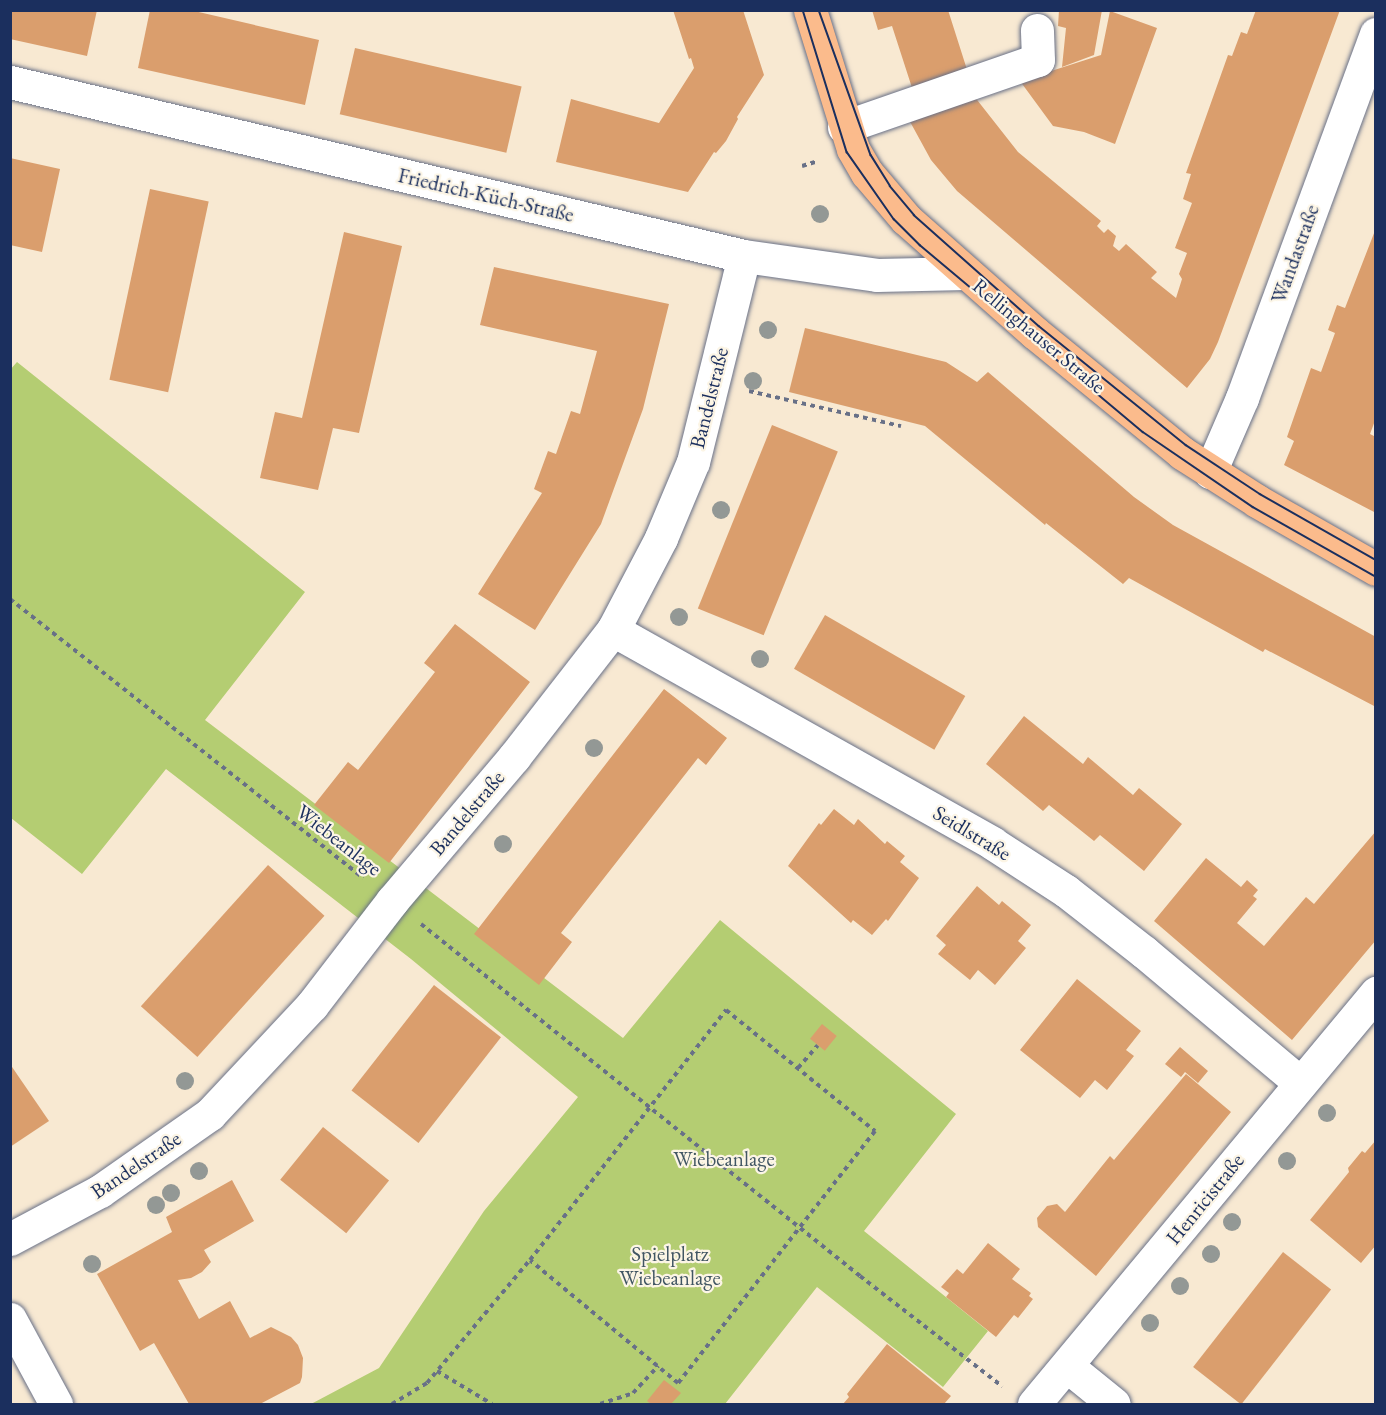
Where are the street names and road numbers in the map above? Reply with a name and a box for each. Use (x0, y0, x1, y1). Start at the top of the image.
street label: Friedrich-Küch-Straße (396, 162, 576, 228)
street label: Wandastraße (1266, 201, 1324, 307)
street label: Rellinghauser Straße (967, 273, 1111, 399)
street label: Bandelstraße (684, 345, 734, 451)
street label: Bandelstraße (424, 765, 510, 861)
street label: Wiebeanlage (291, 799, 387, 881)
street label: Seidlstraße (929, 800, 1015, 866)
street label: Bandelstraße (86, 1126, 186, 1204)
street label: Henricistraße (1161, 1148, 1249, 1250)

